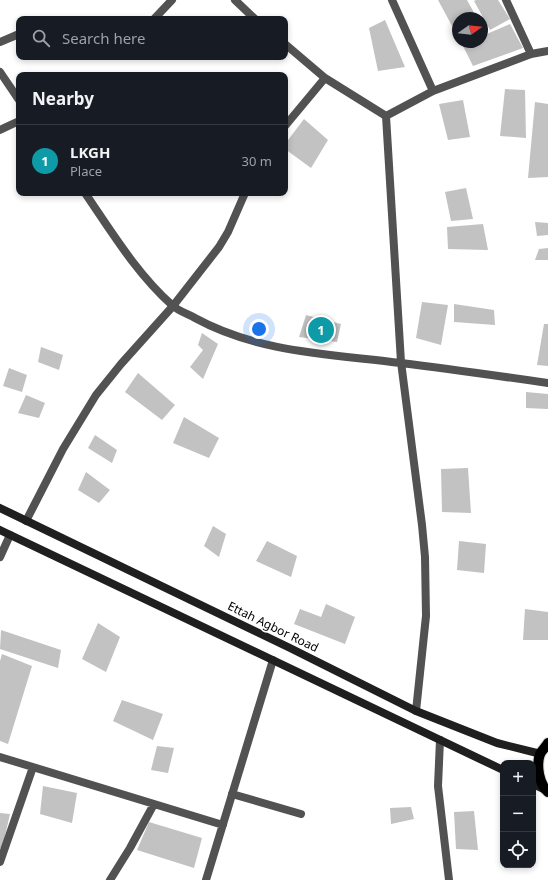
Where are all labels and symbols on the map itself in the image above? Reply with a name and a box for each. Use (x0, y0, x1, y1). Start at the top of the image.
north arrow (452, 12, 488, 48)
pin: 1 (308, 315, 334, 345)
your location (249, 319, 269, 339)
street label: Ettah Agbor Road (225, 597, 322, 656)

